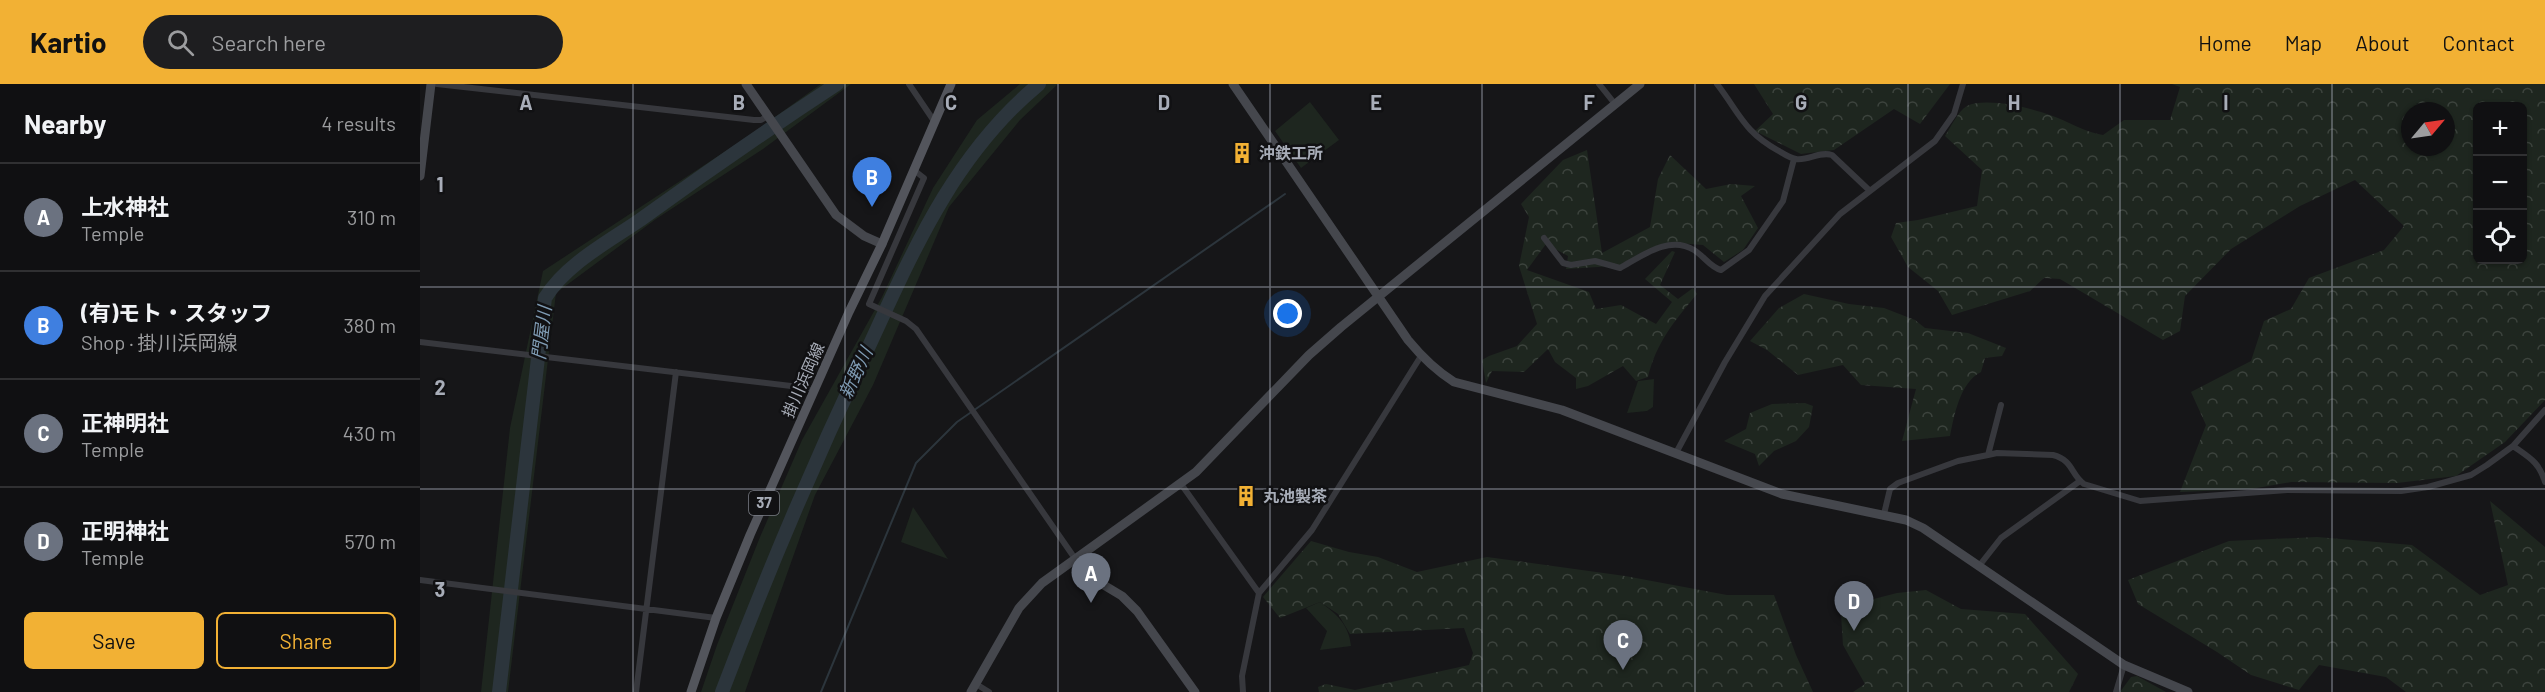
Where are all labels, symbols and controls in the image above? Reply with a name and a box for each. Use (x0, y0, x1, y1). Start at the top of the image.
search box (143, 15, 563, 69)
text: Kartio (30, 25, 107, 59)
icon: search (164, 26, 197, 59)
text: Search here (212, 29, 326, 55)
text: Home (2198, 30, 2252, 55)
text: Map (2285, 30, 2322, 55)
text: About (2355, 30, 2410, 55)
text: Contact (2443, 30, 2515, 55)
text: A (519, 90, 533, 114)
text: B (733, 90, 745, 114)
text: C (945, 90, 957, 114)
text: D (1158, 90, 1170, 114)
text: E (1370, 90, 1382, 114)
text: F (1583, 90, 1595, 114)
text: G (1795, 90, 1807, 114)
text: H (2008, 90, 2020, 114)
text: I (2223, 90, 2229, 114)
north arrow (2401, 102, 2455, 156)
map controls (2473, 102, 2527, 264)
button: + (2473, 102, 2527, 156)
text: Nearby (24, 108, 106, 139)
text: 4 results (321, 111, 396, 135)
building icon: 沖鉄工所 (1230, 141, 1254, 165)
place label: 沖鉄工所 (1259, 143, 1323, 162)
button: − (2473, 156, 2527, 210)
pin: B (852, 158, 892, 207)
text: 1 (436, 172, 444, 196)
text: 上水神社 (81, 193, 169, 219)
text: A (37, 205, 50, 229)
text: 310 m (347, 205, 396, 229)
button: locate (2473, 210, 2527, 264)
text: Temple (81, 221, 144, 245)
text: (有)モト・スタッフ (81, 299, 272, 325)
your location (1273, 299, 1302, 328)
water label: 門屋川 (527, 303, 555, 361)
text: B (37, 313, 50, 337)
text: 380 m (343, 313, 396, 337)
text: Shop · 掛川浜岡線 (81, 330, 237, 354)
street label: 掛川浜岡線 (778, 339, 827, 420)
water label: 新野川 (834, 342, 877, 402)
text: 2 (434, 375, 446, 399)
text: 正神明社 (81, 409, 169, 435)
text: C (37, 421, 50, 445)
text: 430 m (343, 421, 396, 445)
text: Temple (81, 437, 144, 461)
building icon: 丸池製茶 (1234, 484, 1258, 508)
place label: 丸池製茶 (1263, 486, 1327, 505)
road number: 37 (749, 491, 779, 515)
text: 正明神社 (81, 517, 169, 543)
text: D (37, 529, 50, 553)
text: 570 m (344, 529, 396, 553)
text: Temple (81, 545, 144, 569)
pin: A (1072, 554, 1110, 603)
text: 3 (435, 577, 445, 601)
pin: D (1834, 582, 1874, 631)
button: Save (24, 612, 204, 669)
button: Share (216, 612, 396, 669)
pin: C (1604, 620, 1642, 670)

